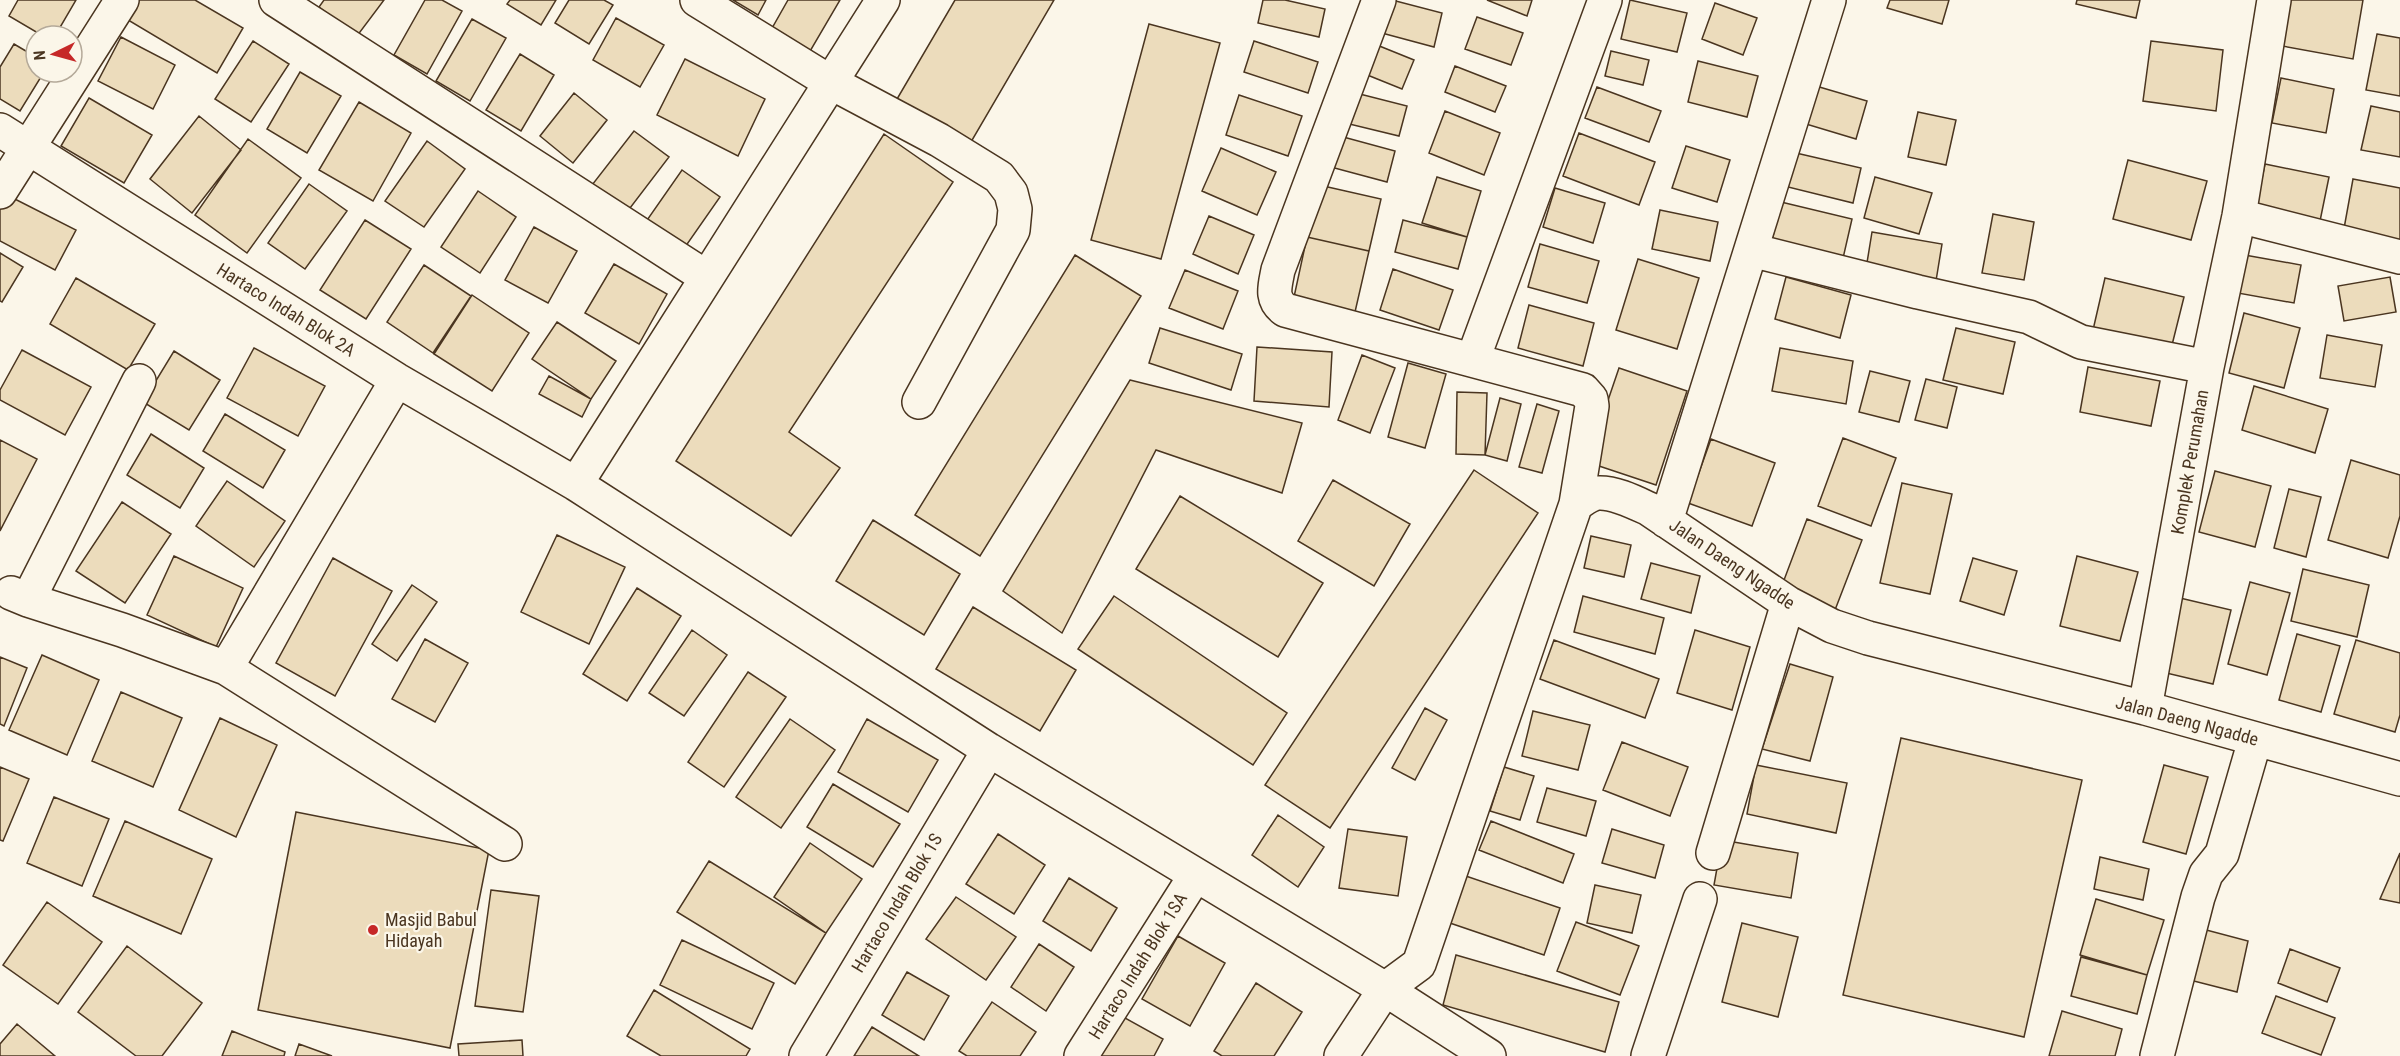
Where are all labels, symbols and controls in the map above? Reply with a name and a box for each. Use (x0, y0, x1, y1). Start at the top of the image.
north arrow (24, 24, 84, 84)
text: N (30, 50, 49, 61)
street label: Hartaco Indah Blok 2A (213, 258, 360, 361)
street label: Komplek Perumahan (2166, 388, 2213, 536)
street label: Jalan Daeng Ngadde (1665, 514, 1799, 613)
street label: Jalan Daeng Ngadde (2113, 691, 2261, 750)
street label: Hartaco Indah Blok 1S (847, 830, 946, 976)
street label: Hartaco Indah Blok 1SA (1084, 888, 1191, 1043)
place label: Masjid Babul Hidayah (385, 909, 477, 951)
marker: Masjid Babul Hidayah (366, 923, 380, 937)

